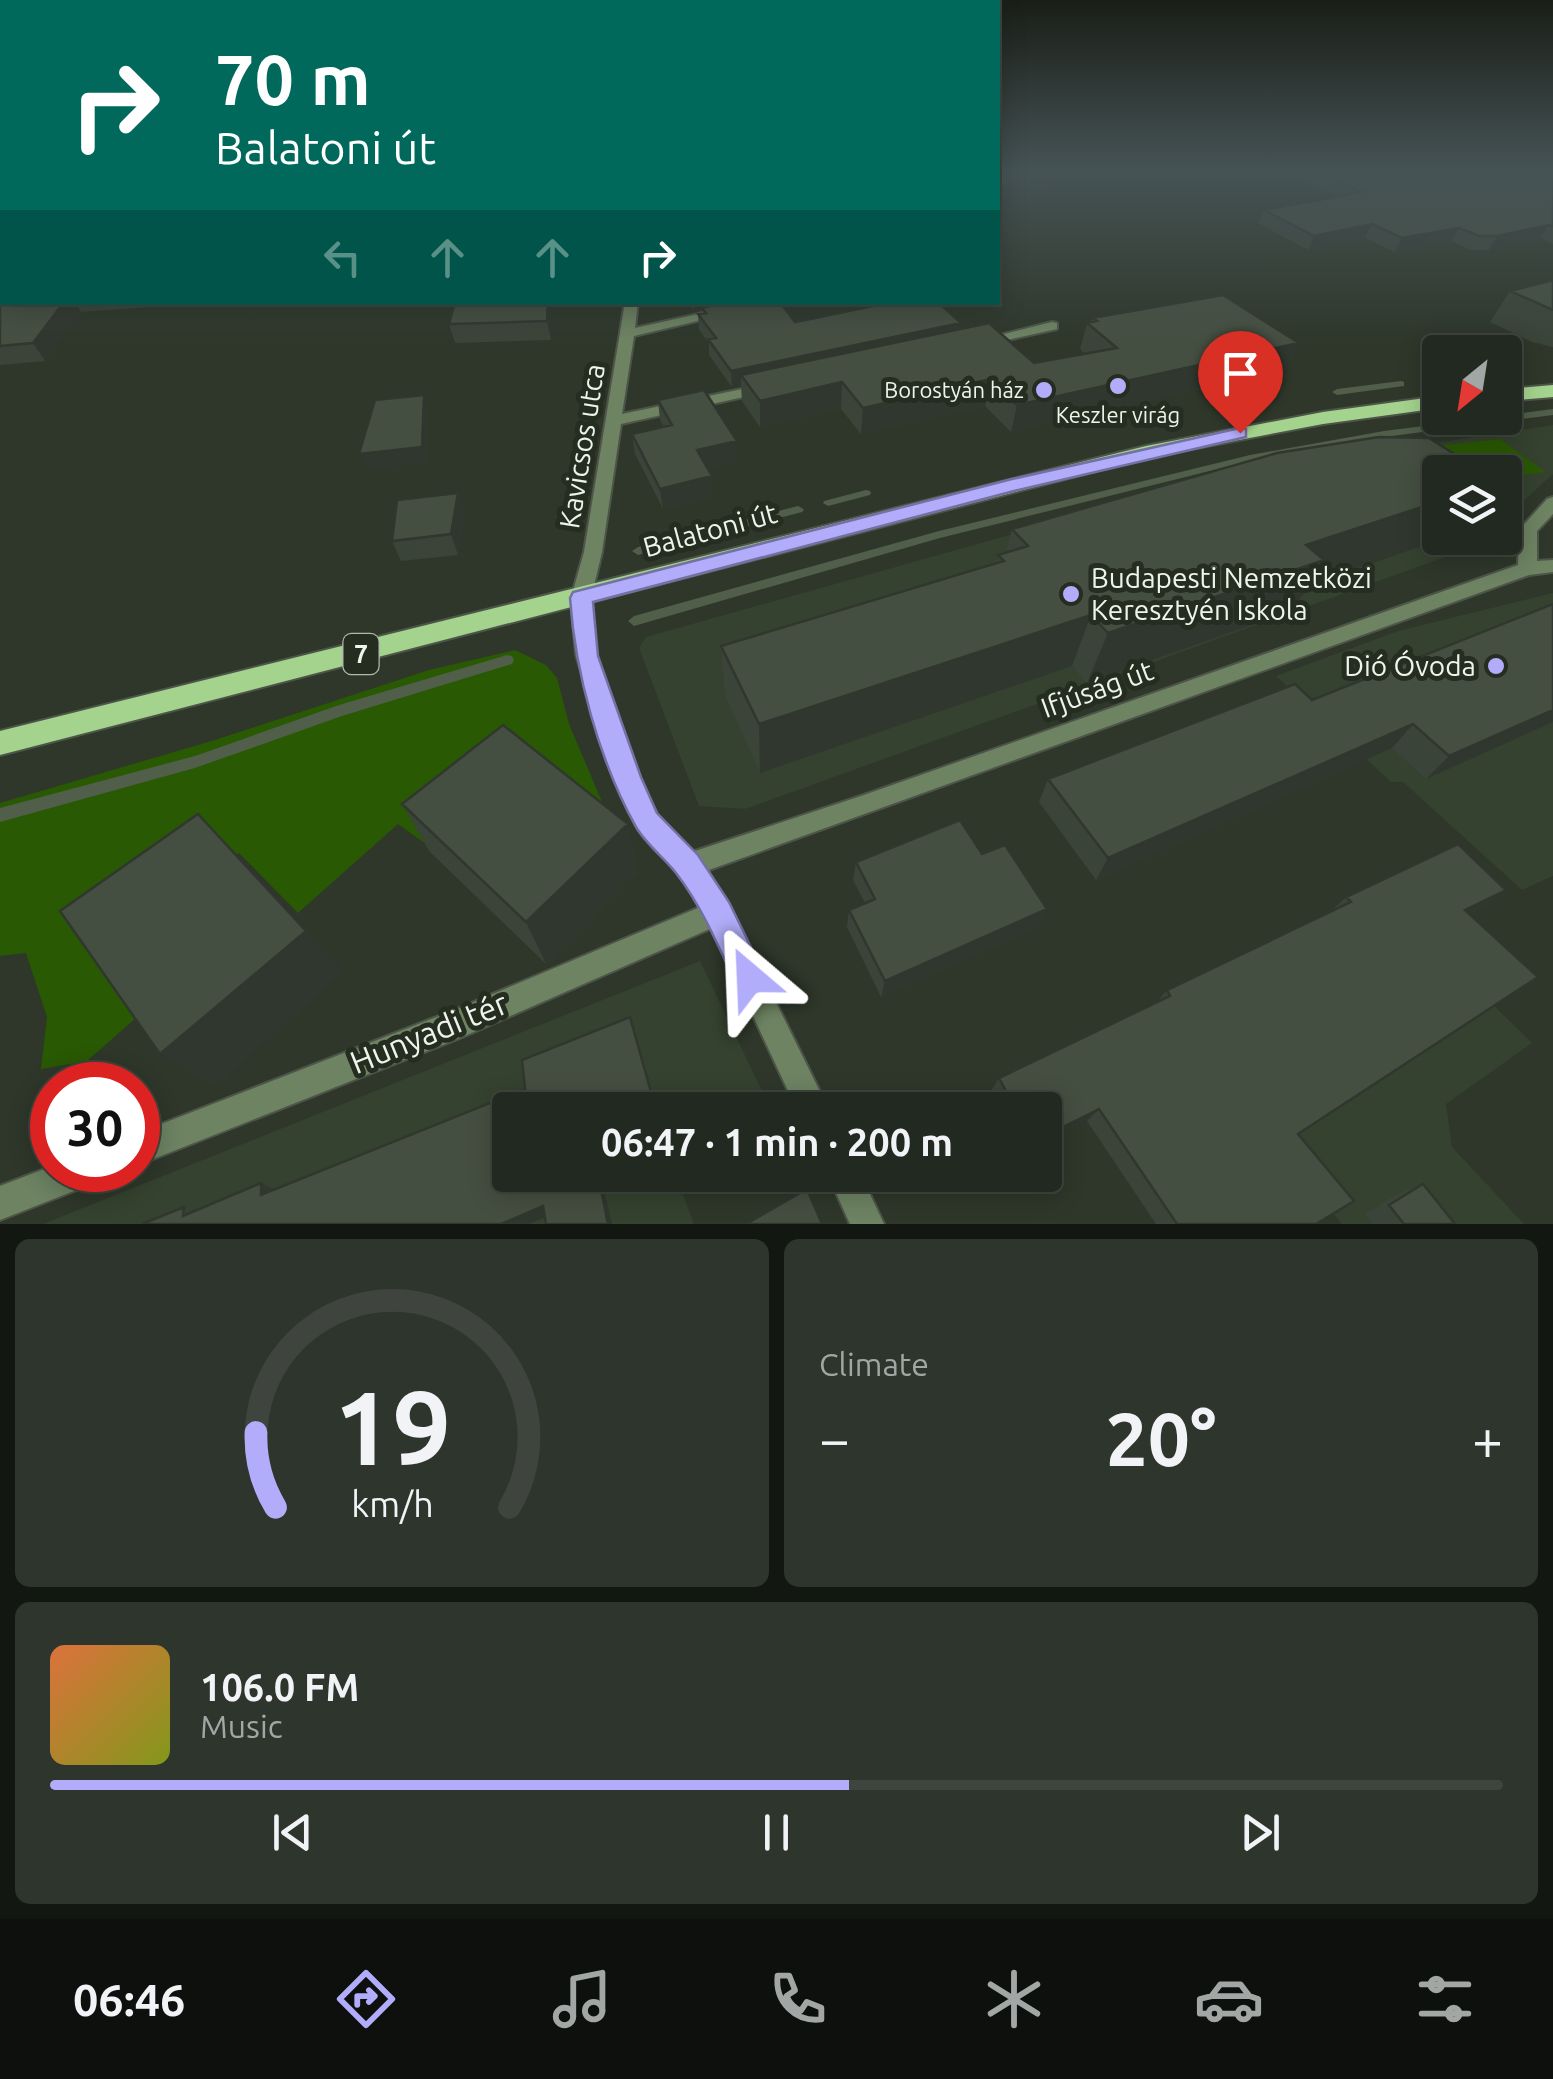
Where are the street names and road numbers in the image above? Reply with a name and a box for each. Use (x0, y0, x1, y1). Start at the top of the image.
street label: Kavicsos utca (553, 361, 610, 530)
street label: Balatoni út (639, 497, 780, 562)
road number: 7 (344, 634, 378, 674)
street label: Ifjúság út (1037, 654, 1157, 723)
street label: Hunyadi tér (345, 984, 513, 1080)

